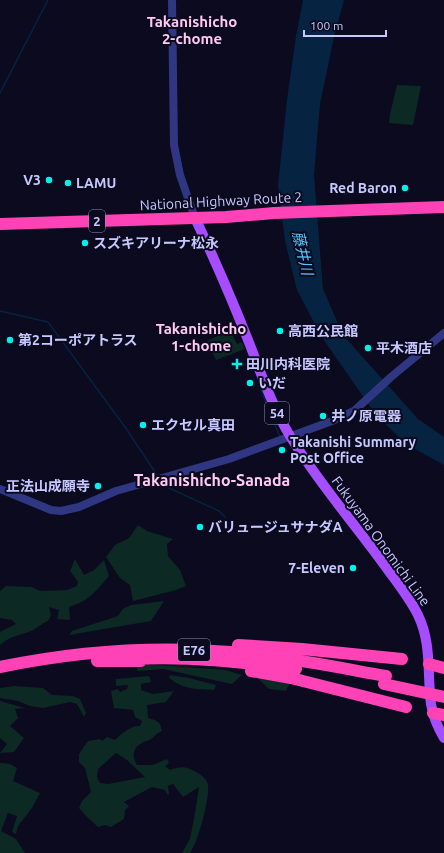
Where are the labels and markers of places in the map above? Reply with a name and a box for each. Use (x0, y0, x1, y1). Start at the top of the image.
place label: V3 (23, 172, 41, 188)
marker: V3 (44, 175, 54, 185)
place label: LAMU (76, 175, 116, 191)
marker: LAMU (63, 178, 73, 188)
place label: Red Baron (329, 180, 397, 196)
marker: Red Baron (400, 183, 410, 193)
place label: スズキアリーナ松永 (93, 235, 219, 251)
marker: スズキアリーナ松永 (80, 238, 90, 248)
place label: 高西公民館 (288, 323, 358, 339)
marker: 高西公民館 (275, 326, 285, 336)
place label: 第2コーポアトラス (18, 332, 138, 348)
marker: 第2コーポアトラス (5, 335, 15, 345)
place label: 平木酒店 (376, 340, 432, 356)
marker: 平木酒店 (363, 343, 373, 353)
place label: 田川内科医院 (246, 356, 330, 372)
marker: 田川内科医院 (231, 358, 243, 370)
place label: いだ (258, 375, 286, 391)
marker: いだ (245, 378, 255, 388)
place label: 井ノ原電器 (331, 408, 402, 424)
marker: 井ノ原電器 (318, 411, 328, 421)
place label: エクセル真田 (151, 417, 235, 433)
marker: エクセル真田 (138, 420, 148, 430)
place label: Takanishi Summary Post Office (290, 434, 417, 466)
marker: Takanishi Summary Post Office (277, 445, 287, 455)
place label: 正法山成願寺 (6, 478, 90, 494)
marker: 正法山成願寺 (93, 481, 103, 491)
place label: バリュージュサナダA (208, 519, 343, 535)
marker: バリュージュサナダA (195, 522, 205, 532)
place label: 7-Eleven (288, 560, 345, 576)
marker: 7-Eleven (348, 563, 358, 573)

